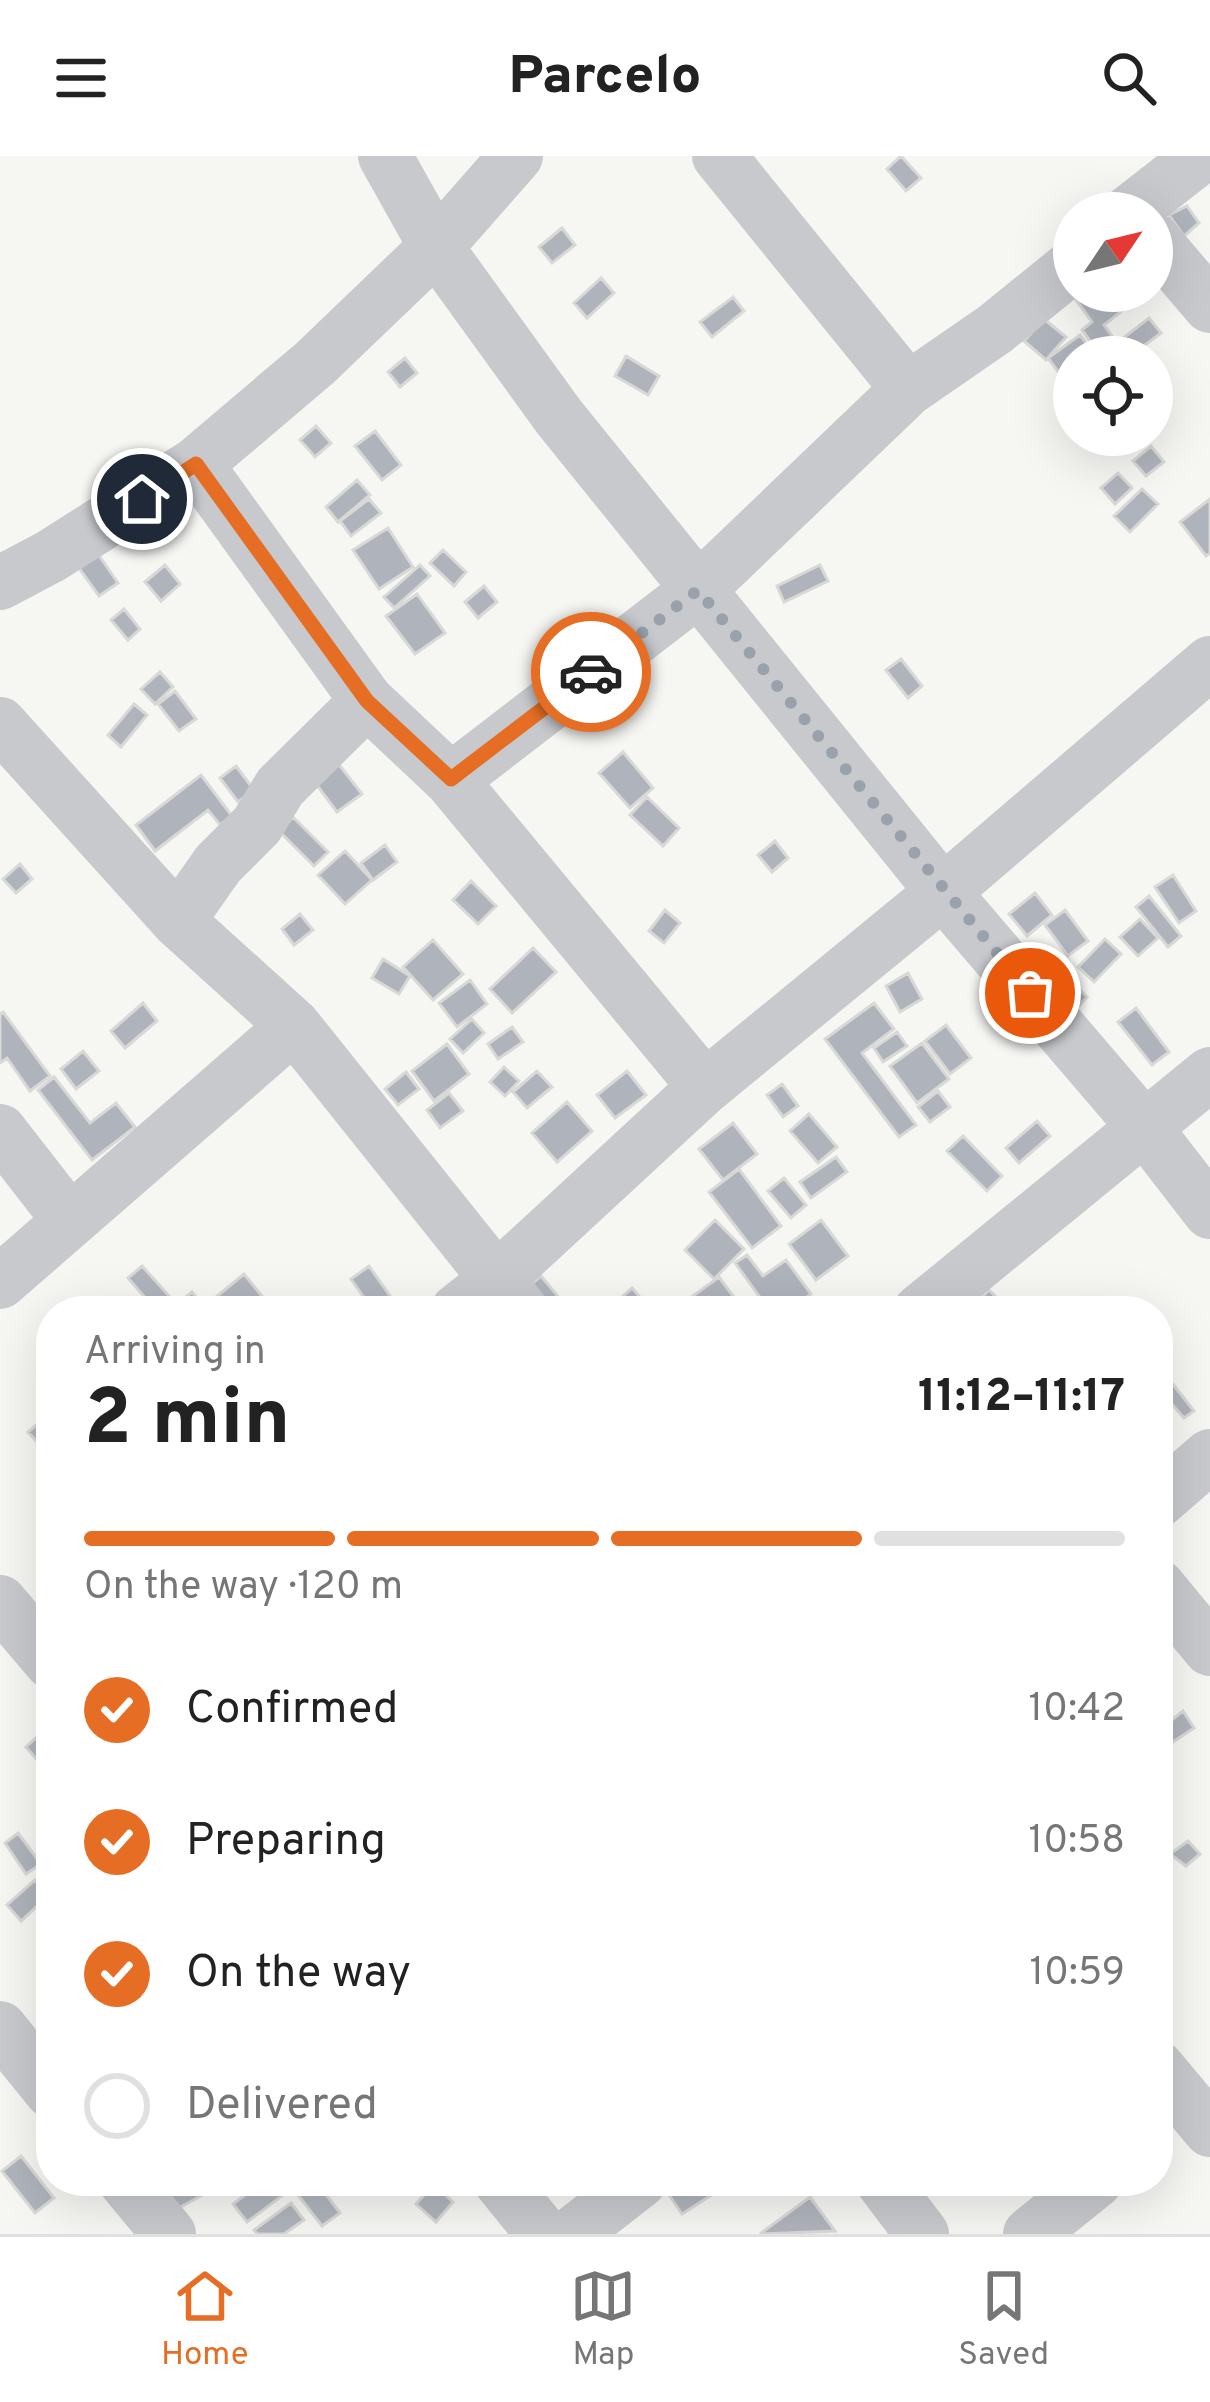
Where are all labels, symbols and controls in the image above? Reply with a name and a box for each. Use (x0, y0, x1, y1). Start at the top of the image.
text: Parcelo (509, 44, 701, 113)
icon: menu (48, 45, 114, 111)
icon: search (1096, 45, 1162, 111)
north arrow (1053, 192, 1173, 312)
map controls (1053, 192, 1173, 456)
button: locate (1053, 336, 1173, 456)
pin (91, 448, 193, 550)
icon: home (109, 466, 175, 532)
courier (531, 612, 651, 732)
icon: car (558, 639, 624, 705)
pin (979, 942, 1081, 1044)
icon: bag (997, 960, 1063, 1026)
text: Arriving in (84, 1329, 266, 1378)
text: 11:12–11:17 (918, 1370, 1125, 1427)
text: 2 min (84, 1373, 290, 1472)
text: On the way · 120 m (84, 1564, 403, 1613)
icon: check (84, 1677, 150, 1743)
text: Confirmed (186, 1682, 398, 1739)
text: 10:42 (1029, 1686, 1125, 1735)
icon: check (84, 1809, 150, 1875)
text: Preparing (186, 1814, 386, 1871)
text: 10:58 (1029, 1818, 1125, 1867)
icon: check (84, 1941, 150, 2007)
text: On the way (186, 1946, 411, 2003)
text: 10:59 (1030, 1950, 1125, 1999)
text: Delivered (186, 2078, 378, 2135)
tab: Home (161, 2263, 249, 2377)
tab: Map (570, 2263, 636, 2377)
tab: Saved (958, 2263, 1049, 2377)

